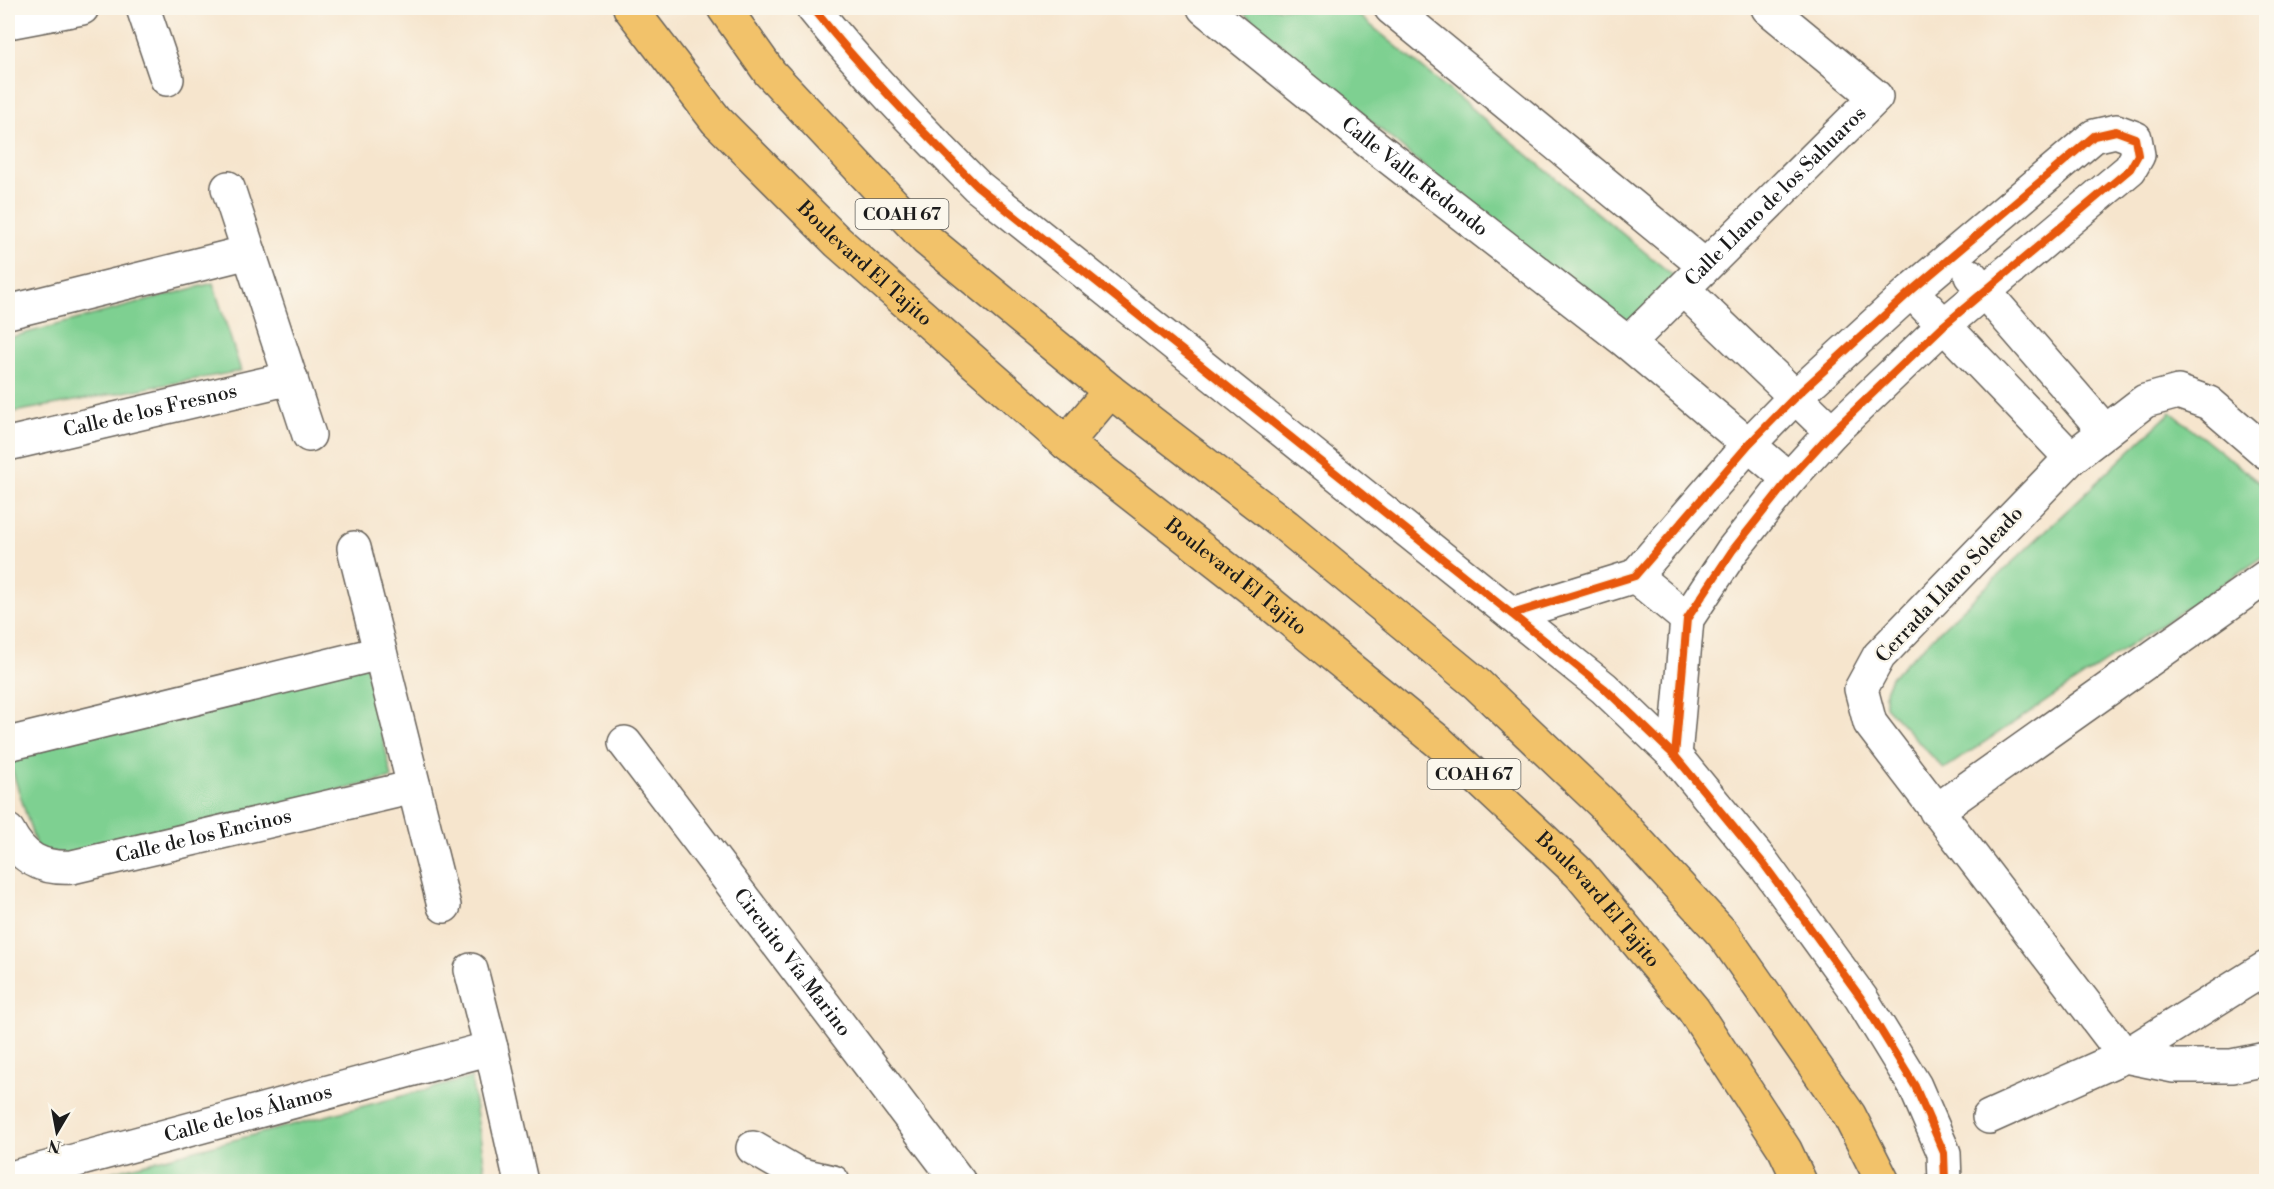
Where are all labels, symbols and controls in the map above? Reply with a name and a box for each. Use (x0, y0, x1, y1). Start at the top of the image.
street label: Calle Llano de los Sahuaros (1680, 101, 1872, 292)
street label: Calle Valle Redondo (1336, 112, 1493, 242)
street label: Boulevard El Tajito (791, 195, 937, 332)
road number: COAH 67 (856, 199, 948, 229)
street label: Calle de los Fresnos (61, 378, 240, 443)
street label: Cerrada Llano Soleado (1871, 501, 2029, 669)
street label: Boulevard El Tajito (1159, 512, 1312, 641)
road number: COAH 67 (1428, 759, 1520, 789)
street label: Calle de los Encinos (113, 804, 294, 869)
street label: Boulevard El Tajito (1530, 826, 1666, 973)
street label: Circuito Vía Marino (728, 884, 856, 1042)
street label: Calle de los Álamos (161, 1079, 335, 1148)
north arrow (27, 1102, 87, 1162)
text: N (46, 1135, 63, 1157)

